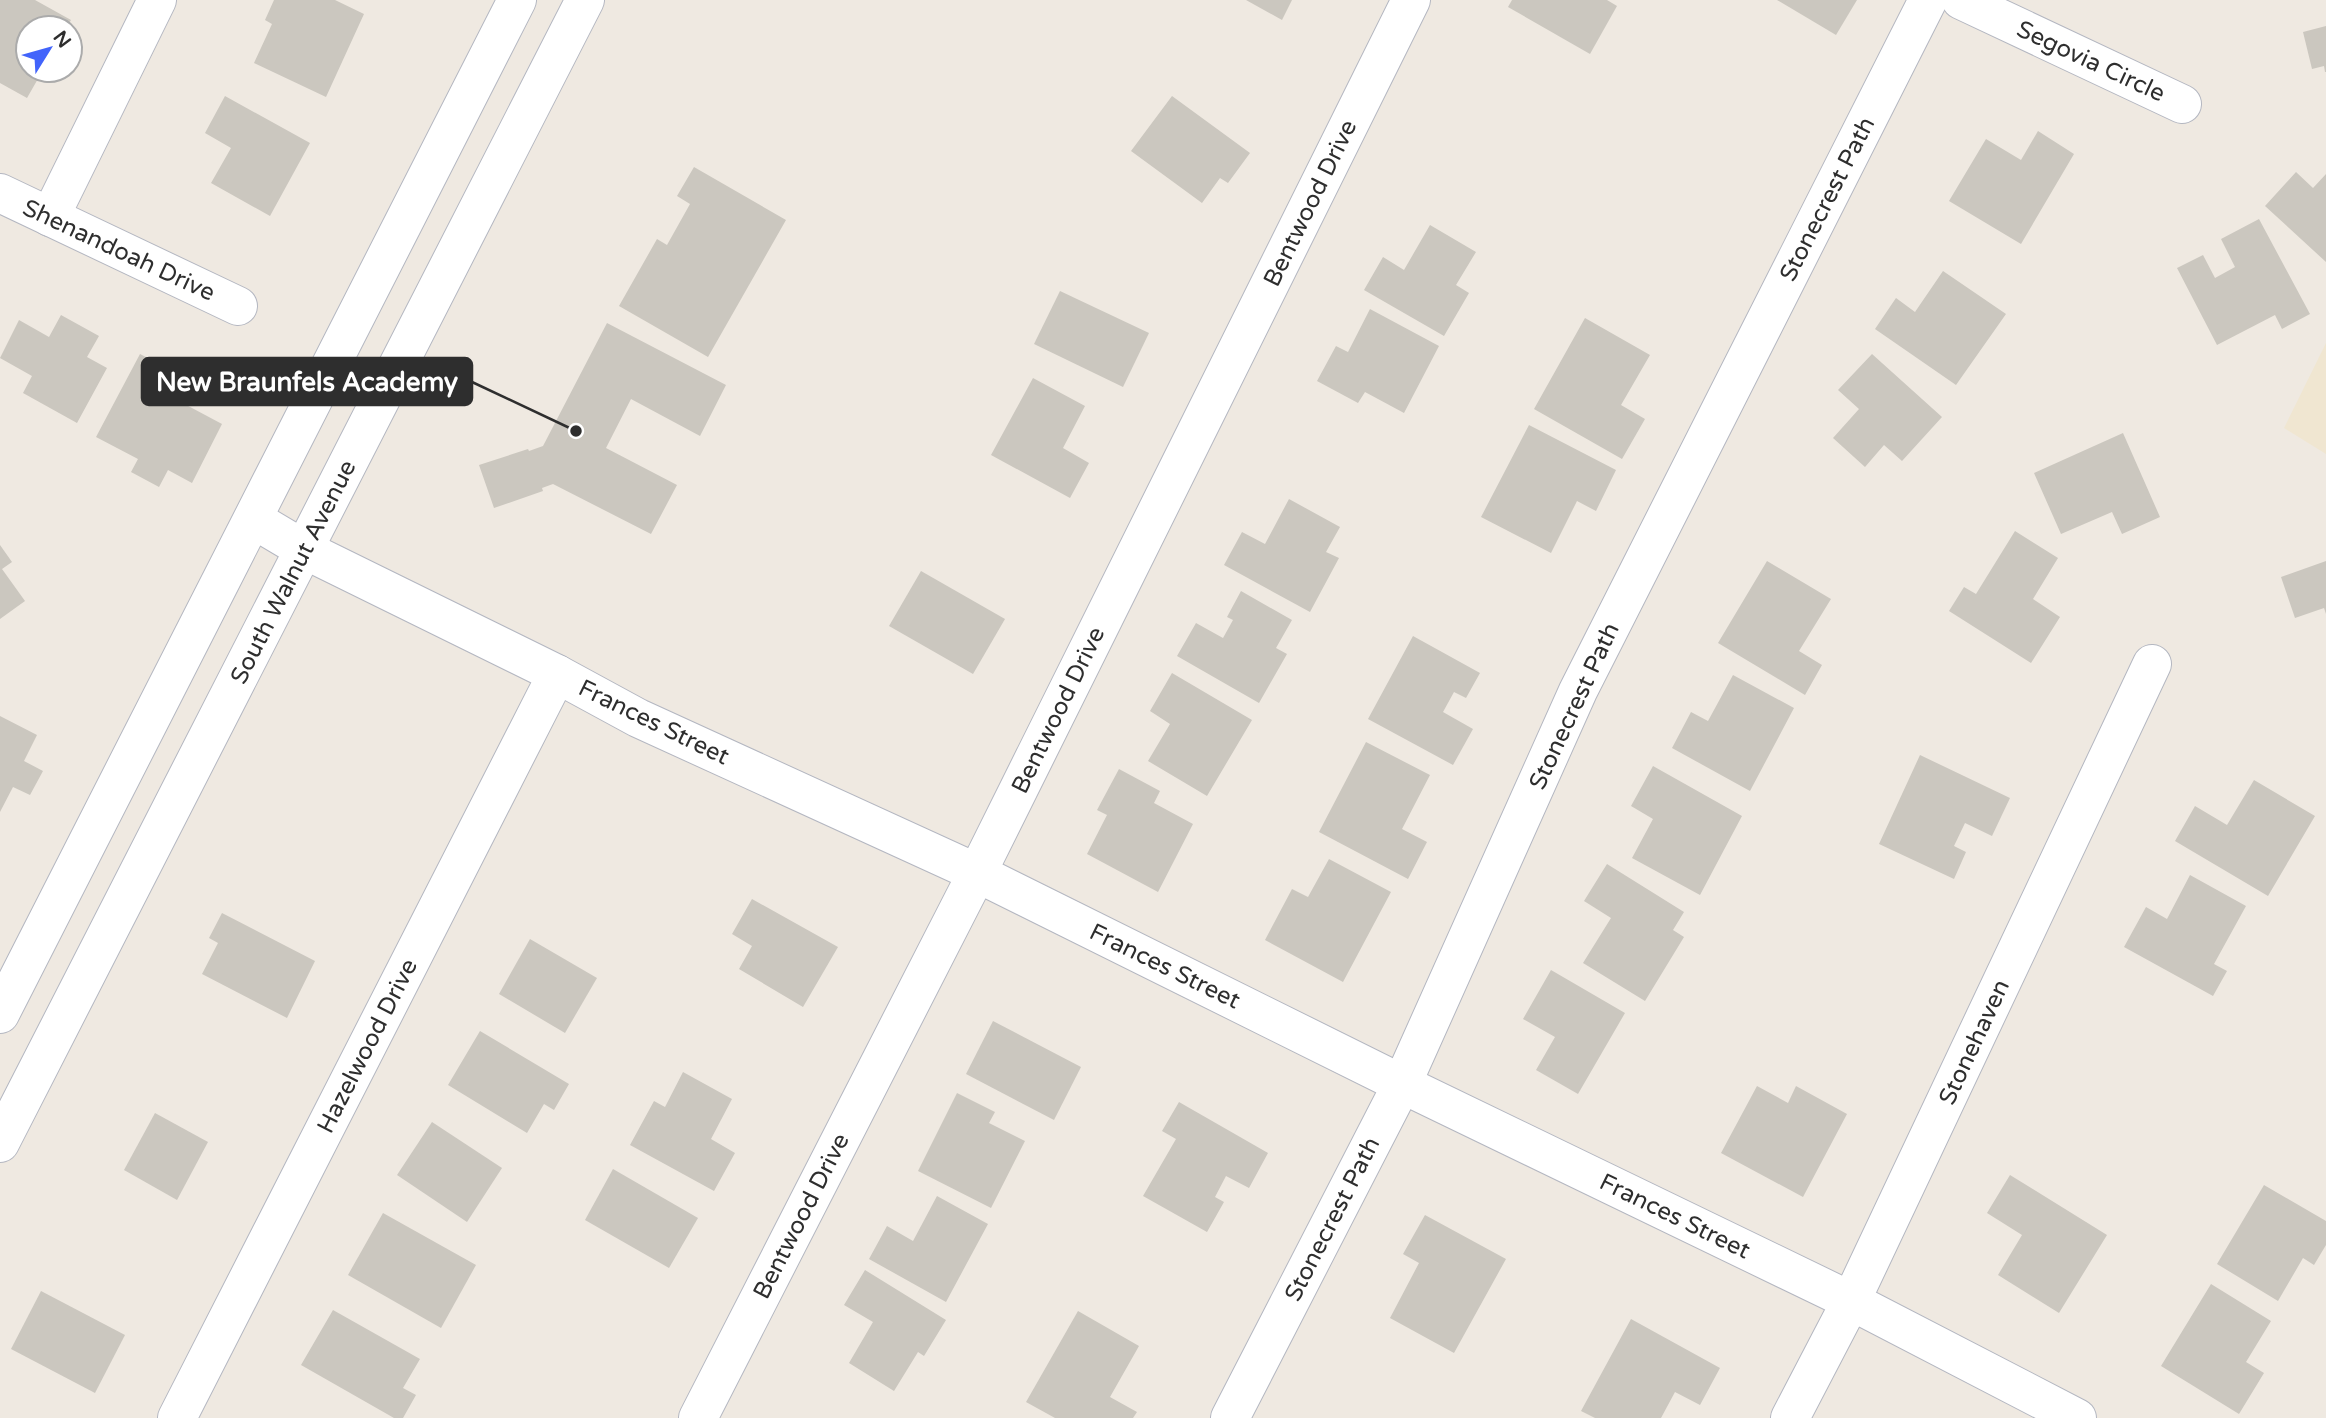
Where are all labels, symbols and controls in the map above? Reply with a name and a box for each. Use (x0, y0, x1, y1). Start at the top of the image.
north arrow (14, 14, 84, 84)
street label: Segovia Circle (2012, 14, 2170, 108)
text: N (48, 27, 75, 52)
street label: Stonecrest Path (1774, 112, 1881, 286)
street label: Bentwood Drive (1258, 115, 1363, 291)
street label: Shenandoah Drive (18, 193, 219, 308)
callout: New Braunfels Academy (142, 358, 472, 405)
text: New Braunfels Academy (156, 367, 458, 398)
street label: South Walnut Avenue (224, 456, 362, 689)
street label: Stonecrest Path (1523, 618, 1626, 794)
street label: Bentwood Drive (1006, 622, 1111, 798)
street label: Frances Street (574, 673, 734, 771)
street label: Frances Street (1085, 917, 1245, 1015)
street label: Hazelwood Drive (311, 954, 424, 1138)
street label: Stonehaven (1933, 975, 2016, 1109)
street label: Bentwood Drive (747, 1129, 856, 1304)
street label: Stonecrest Path (1279, 1132, 1386, 1306)
street label: Frances Street (1595, 1167, 1755, 1265)

